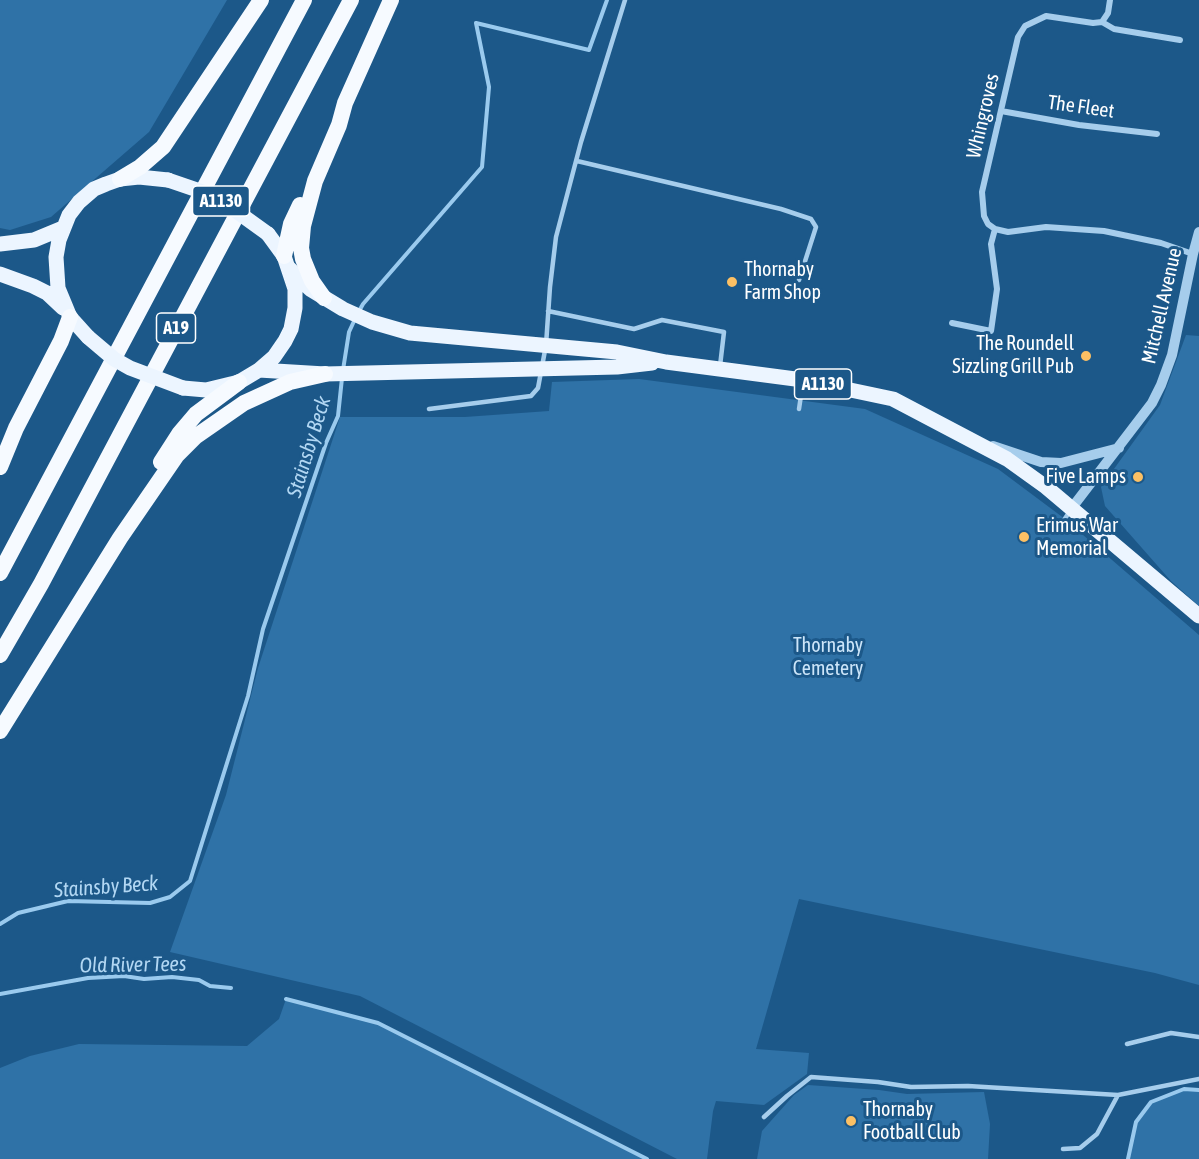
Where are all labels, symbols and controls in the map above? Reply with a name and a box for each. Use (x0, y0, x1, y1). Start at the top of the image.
street label: Whingroves (962, 71, 1004, 161)
street label: The Fleet (1046, 90, 1116, 124)
road number: A1130 (192, 186, 250, 216)
street label: Mitchell Avenue (1137, 246, 1187, 366)
place label: Thornaby Farm Shop (744, 258, 821, 305)
marker: Thornaby Farm Shop (725, 275, 739, 289)
road number: A19 (156, 313, 195, 343)
place label: The Roundell Sizzling Grill Pub (952, 332, 1074, 379)
marker: The Roundell Sizzling Grill Pub (1079, 349, 1093, 363)
road number: A1130 (794, 369, 852, 399)
water label: Stainsby Beck (282, 393, 336, 501)
place label: Five Lamps (1046, 465, 1126, 489)
marker: Five Lamps (1131, 470, 1145, 484)
place label: Erimus War Memorial (1036, 514, 1118, 561)
marker: Erimus War Memorial (1017, 530, 1031, 544)
park label: Thornaby Cemetery (793, 634, 863, 681)
water label: Stainsby Beck (53, 871, 159, 903)
water label: Old River Tees (79, 951, 187, 979)
place label: Thornaby Football Club (863, 1098, 961, 1145)
marker: Thornaby Football Club (844, 1114, 858, 1128)

